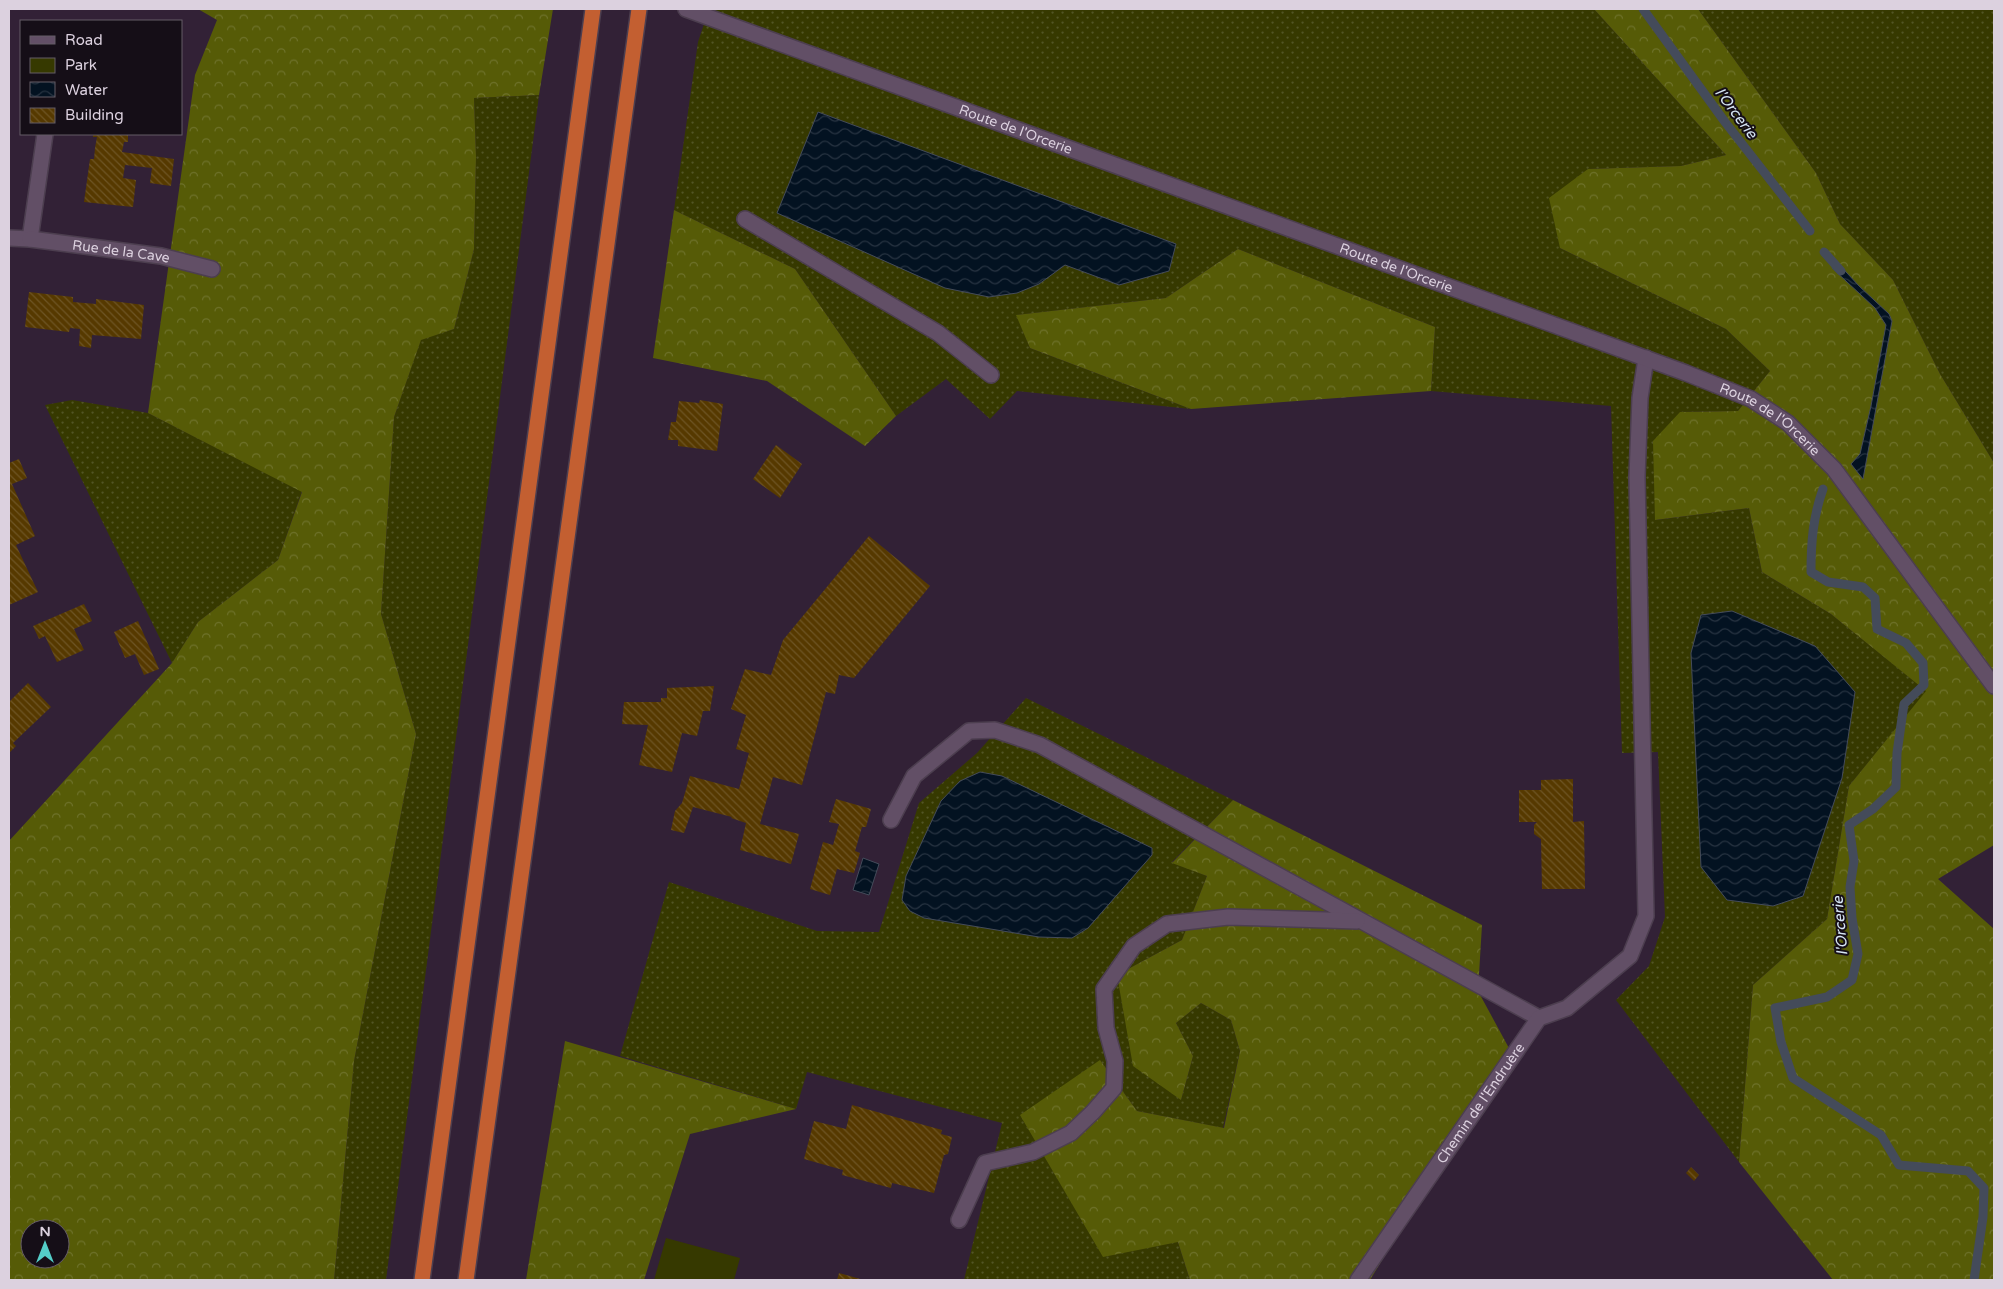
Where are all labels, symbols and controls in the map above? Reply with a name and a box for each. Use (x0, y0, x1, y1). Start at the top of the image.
legend (20, 20, 182, 135)
text: Road (65, 31, 103, 49)
text: Park (65, 56, 97, 74)
text: Water (65, 81, 108, 99)
water label: l'Orcerie (1711, 84, 1762, 143)
street label: Route de l'Orcerie (957, 101, 1075, 157)
text: Building (65, 106, 124, 124)
street label: Rue de la Cave (71, 236, 172, 266)
street label: Route de l'Orcerie (1337, 239, 1455, 296)
street label: Route de l'Orcerie (1717, 379, 1824, 459)
water label: l'Orcerie (1828, 894, 1852, 956)
street label: Chemin de l'Endruère (1433, 1039, 1528, 1167)
north arrow (20, 1219, 70, 1269)
text: N (39, 1223, 51, 1240)

